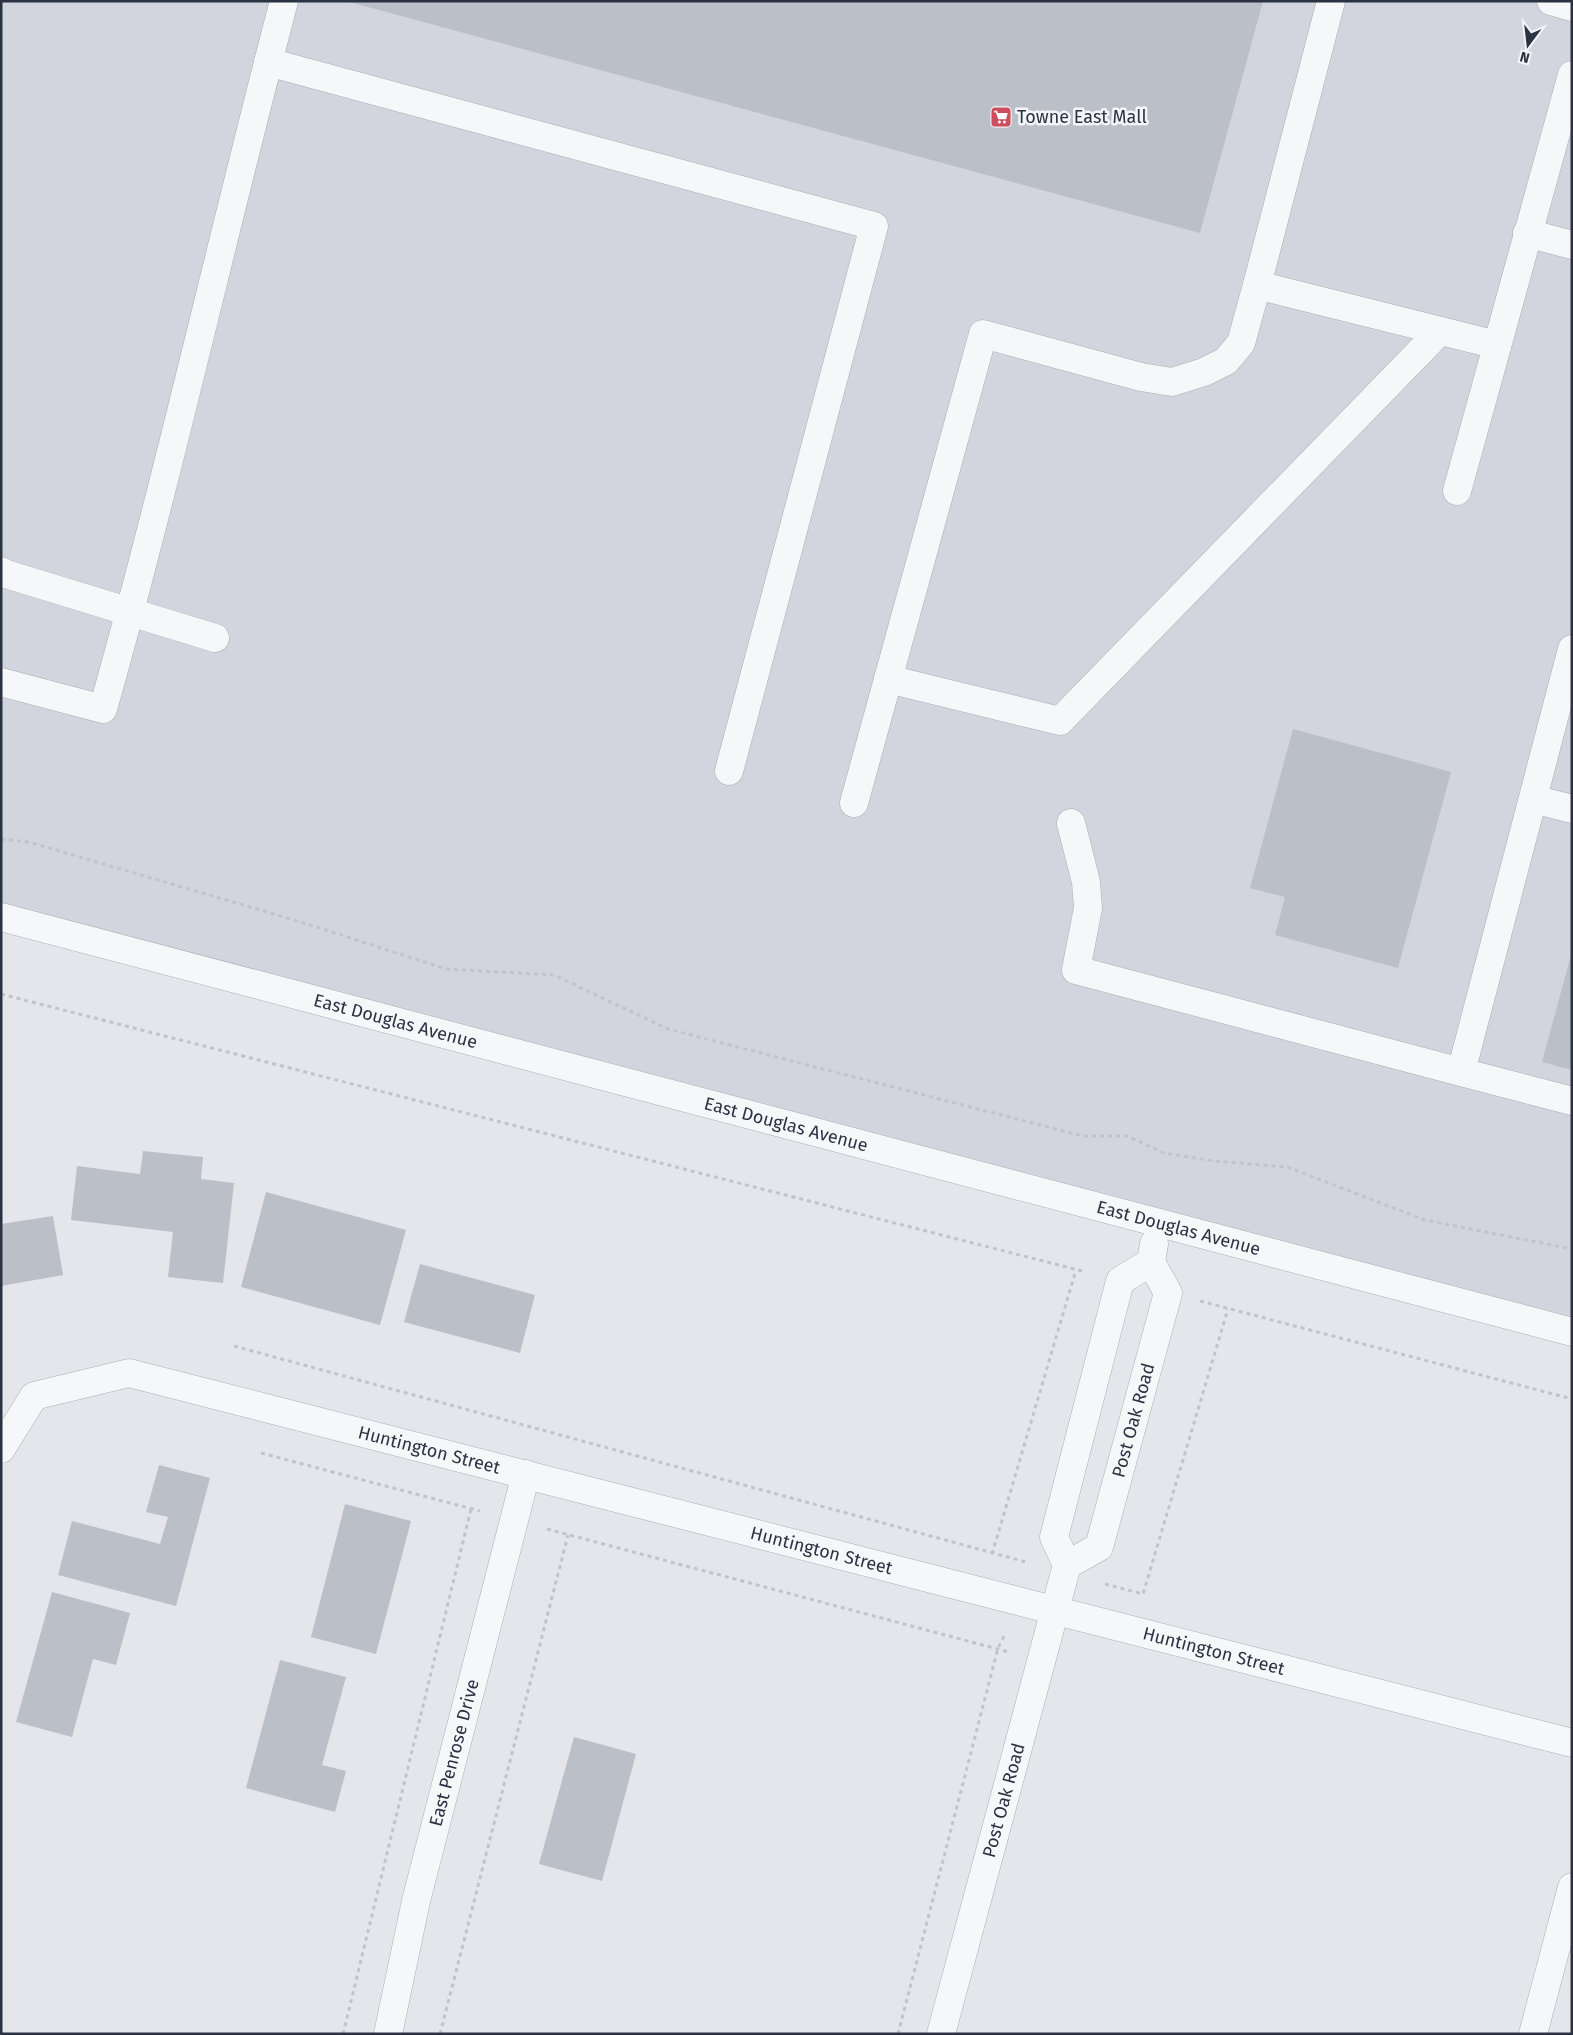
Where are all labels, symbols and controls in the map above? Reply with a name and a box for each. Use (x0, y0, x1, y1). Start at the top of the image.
north arrow (1503, 20, 1553, 70)
text: N (1518, 48, 1531, 66)
supermarket icon: Towne East Mall (989, 105, 1013, 129)
place label: Towne East Mall (1017, 106, 1147, 128)
street label: East Douglas Avenue (311, 989, 480, 1053)
street label: East Douglas Avenue (702, 1092, 870, 1157)
street label: East Douglas Avenue (1094, 1196, 1263, 1260)
street label: Post Oak Road (1107, 1361, 1159, 1480)
street label: Huntington Street (356, 1421, 503, 1479)
street label: Huntington Street (748, 1522, 895, 1579)
street label: Huntington Street (1140, 1622, 1288, 1680)
street label: East Penrose Drive (425, 1677, 484, 1829)
street label: Post Oak Road (978, 1741, 1030, 1860)

